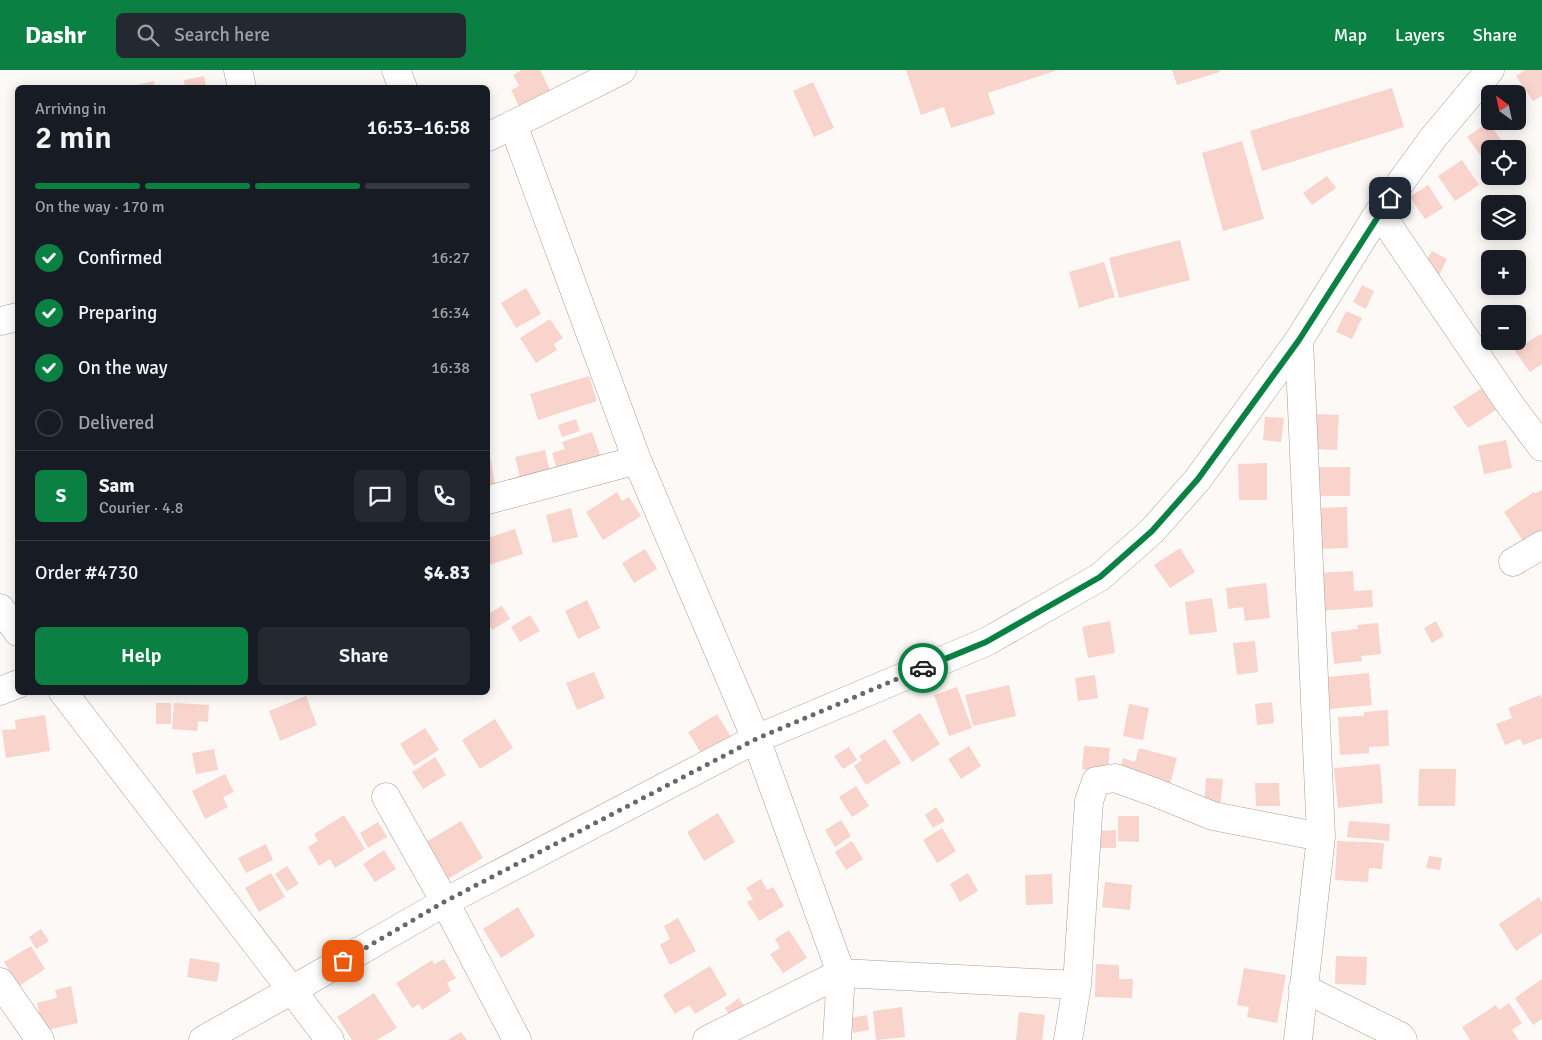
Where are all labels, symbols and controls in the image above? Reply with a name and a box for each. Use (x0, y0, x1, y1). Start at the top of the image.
search box (116, 13, 466, 58)
text: Dashr (25, 20, 86, 50)
icon: search (134, 21, 162, 49)
text: Search here (174, 23, 270, 47)
text: Map (1334, 24, 1367, 46)
text: Layers (1395, 24, 1445, 46)
text: Share (1473, 24, 1517, 46)
north arrow (1481, 85, 1526, 130)
map controls (1481, 85, 1526, 350)
text: Arriving in (35, 99, 106, 119)
text: 16:53–16:58 (367, 116, 470, 140)
text: 2 min (35, 118, 112, 157)
button: locate (1481, 140, 1526, 185)
pin (1369, 177, 1411, 219)
icon: home (1376, 184, 1404, 212)
button: layers (1481, 195, 1526, 240)
text: On the way · 170 m (35, 197, 165, 217)
icon: check (35, 244, 63, 272)
text: Confirmed (78, 246, 162, 270)
text: 16:27 (431, 248, 470, 268)
button: + (1481, 250, 1526, 295)
icon: check (35, 299, 63, 327)
text: Preparing (78, 301, 157, 325)
text: 16:34 (431, 303, 470, 323)
button: − (1481, 305, 1526, 350)
icon: check (35, 354, 63, 382)
text: On the way (78, 356, 168, 380)
text: 16:38 (431, 358, 470, 378)
text: Delivered (78, 411, 154, 435)
button: chat (354, 470, 406, 522)
button: phone (418, 470, 470, 522)
text: Sam (99, 474, 135, 498)
text: S (56, 484, 66, 508)
text: Courier · 4.8 (99, 498, 183, 518)
text: Order #4730 (35, 561, 138, 585)
text: $4.83 (424, 561, 470, 585)
button: Help (35, 627, 248, 685)
button: Share (258, 627, 470, 685)
courier (898, 643, 948, 693)
icon: car (909, 654, 937, 682)
pin (322, 940, 364, 982)
icon: bag (329, 947, 357, 975)

